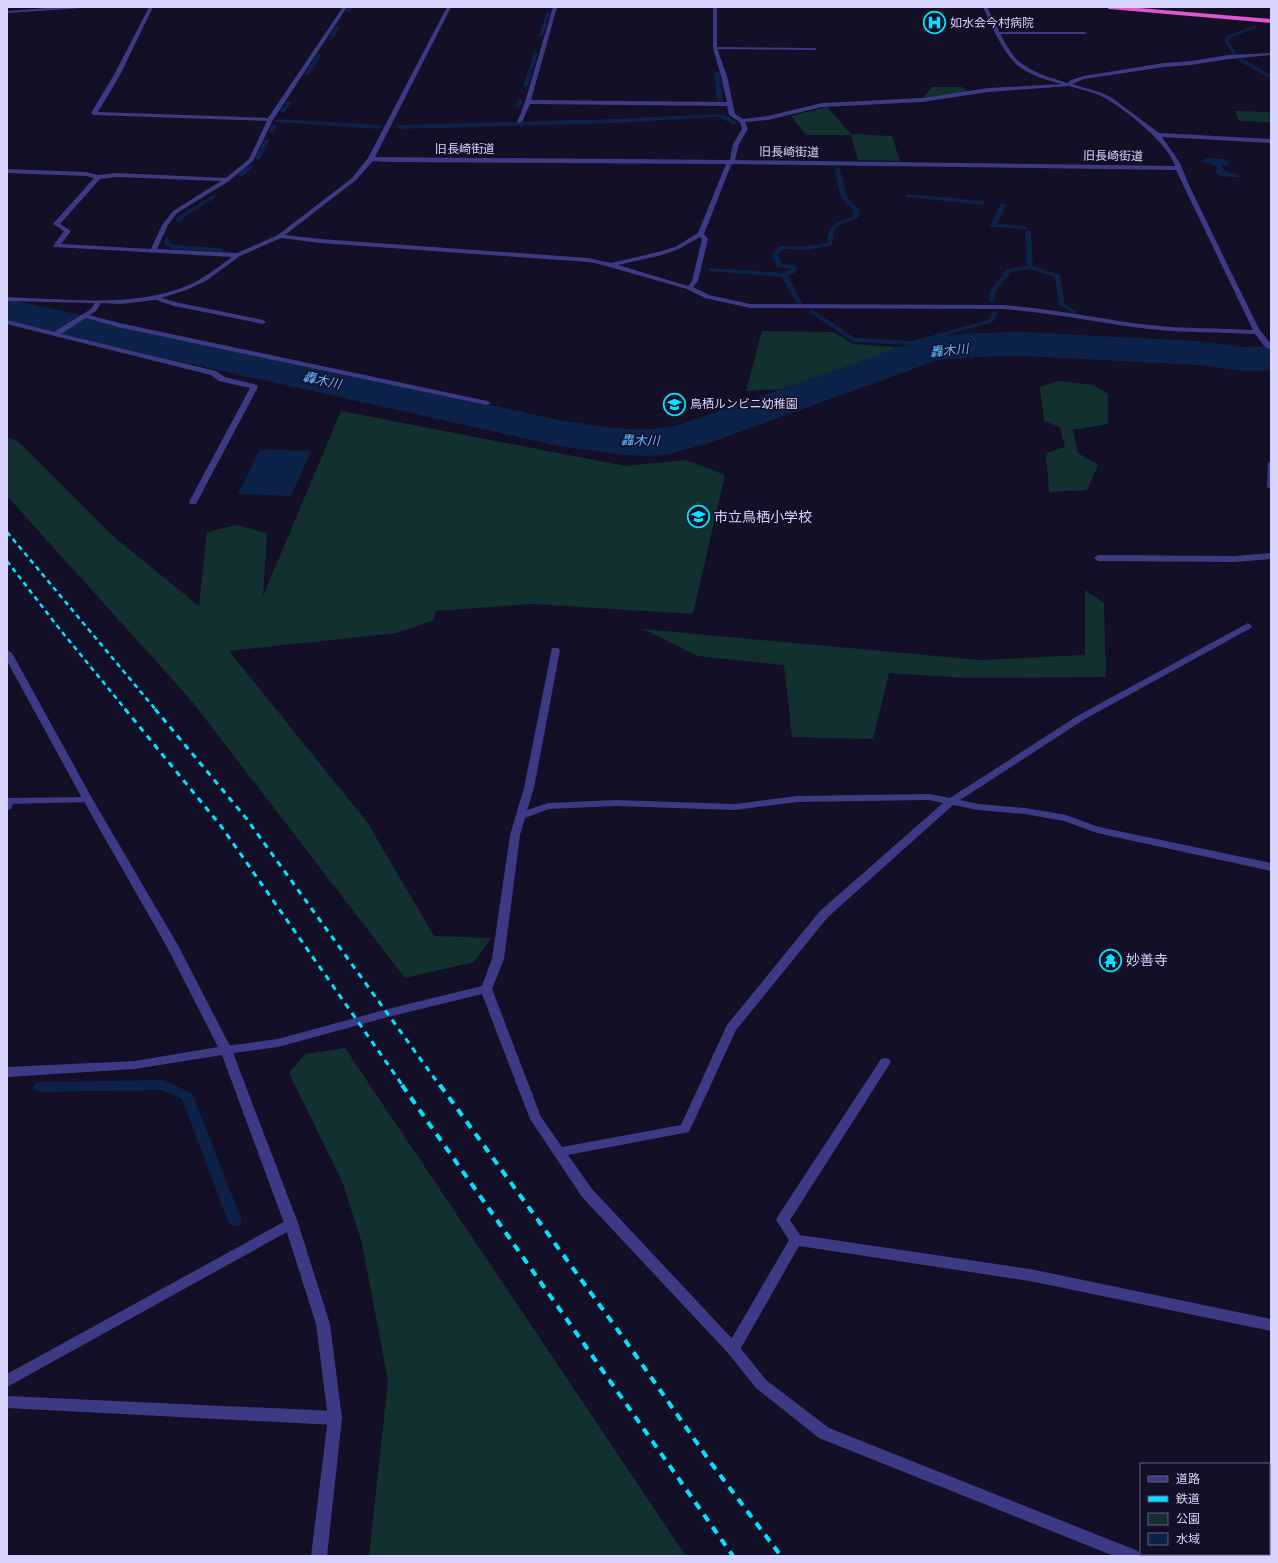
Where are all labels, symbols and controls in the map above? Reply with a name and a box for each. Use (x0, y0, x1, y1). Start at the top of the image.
hospital icon: 如水会今村病院 (921, 10, 947, 36)
place label: 如水会今村病院 (950, 15, 1034, 30)
street label: 旧長崎街道 (435, 141, 495, 156)
street label: 旧長崎街道 (759, 143, 819, 160)
street label: 旧長崎街道 (1083, 147, 1143, 164)
water label: 轟木川 (929, 340, 971, 360)
water label: 轟木川 (301, 368, 345, 392)
school or university icon: 鳥栖ルンビニ幼稚園 (661, 391, 687, 417)
place label: 鳥栖ルンビニ幼稚園 (690, 396, 798, 411)
water label: 轟木川 (620, 432, 662, 448)
school or university icon: 市立鳥栖小学校 (685, 504, 711, 530)
place label: 市立鳥栖小学校 (714, 508, 812, 526)
temple icon: 妙善寺 (1097, 947, 1123, 973)
place label: 妙善寺 (1126, 951, 1168, 969)
legend (1140, 1463, 1270, 1555)
text: 道路 (1176, 1471, 1200, 1486)
text: 鉄道 (1176, 1491, 1200, 1506)
text: 公園 (1176, 1511, 1200, 1526)
text: 水域 (1176, 1531, 1200, 1546)

